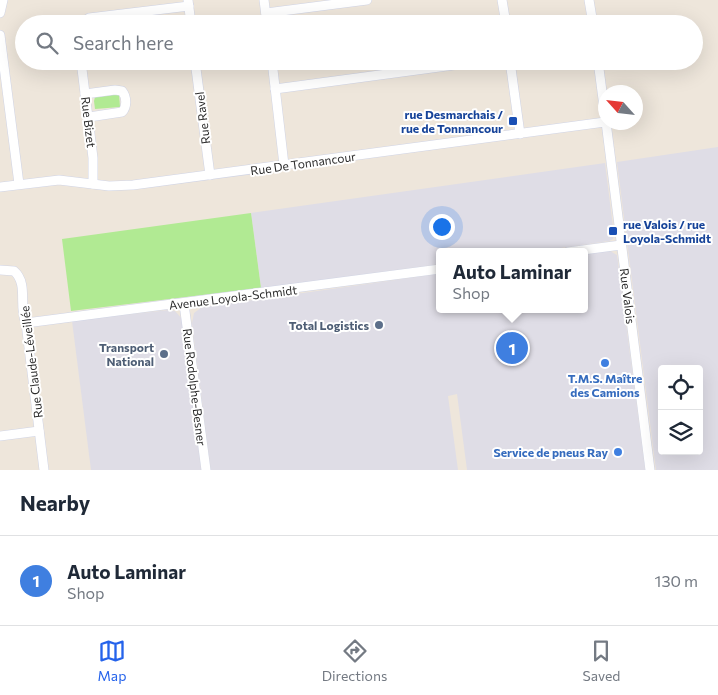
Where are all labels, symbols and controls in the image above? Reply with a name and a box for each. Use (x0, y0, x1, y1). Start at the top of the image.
search box (15, 15, 703, 70)
icon: search (33, 29, 61, 57)
text: Search here (73, 31, 173, 54)
north arrow (598, 85, 643, 130)
street label: Rue Ravel (192, 91, 212, 145)
street label: Rue Bizet (79, 96, 99, 148)
place label: rue Desmarchais / rue de Tonnancour (401, 107, 504, 135)
marker: rue Desmarchais / rue de Tonnancour (507, 115, 519, 127)
street label: Rue De Tonnancour (249, 149, 357, 177)
your location (429, 214, 455, 240)
place label: rue Valois / rue Loyola-Schmidt (623, 217, 711, 245)
marker: rue Valois / rue Loyola-Schmidt (607, 225, 619, 237)
popup (436, 248, 588, 313)
text: Auto Laminar (453, 260, 572, 283)
street label: Rue Valois (618, 267, 638, 325)
street label: Avenue Loyola-Schmidt (168, 282, 298, 312)
text: Shop (453, 283, 490, 302)
street label: Rue Claude-Léveillée (17, 305, 45, 419)
place label: Total Logistics (289, 318, 369, 332)
marker: Total Logistics (373, 319, 385, 331)
street label: Rue Rodolphe-Besner (181, 327, 209, 447)
pin: 1 (496, 329, 528, 367)
place label: Transport National (99, 340, 154, 368)
marker: Transport National (158, 348, 170, 360)
marker: T.M.S. Maître des Camions (599, 357, 611, 369)
map controls (658, 365, 703, 455)
button: locate (658, 365, 703, 410)
place label: T.M.S. Maître des Camions (568, 371, 642, 399)
button: layers (658, 410, 703, 455)
place label: Service de pneus Ray (494, 445, 608, 459)
marker: Service de pneus Ray (612, 446, 624, 458)
text: Nearby (20, 490, 90, 515)
text: Auto Laminar (67, 560, 186, 583)
text: 1 (32, 571, 40, 590)
text: 130 m (655, 571, 698, 590)
text: Shop (67, 583, 105, 602)
tab: Map (98, 637, 126, 684)
tab: Directions (322, 637, 387, 684)
tab: Saved (583, 637, 620, 684)

